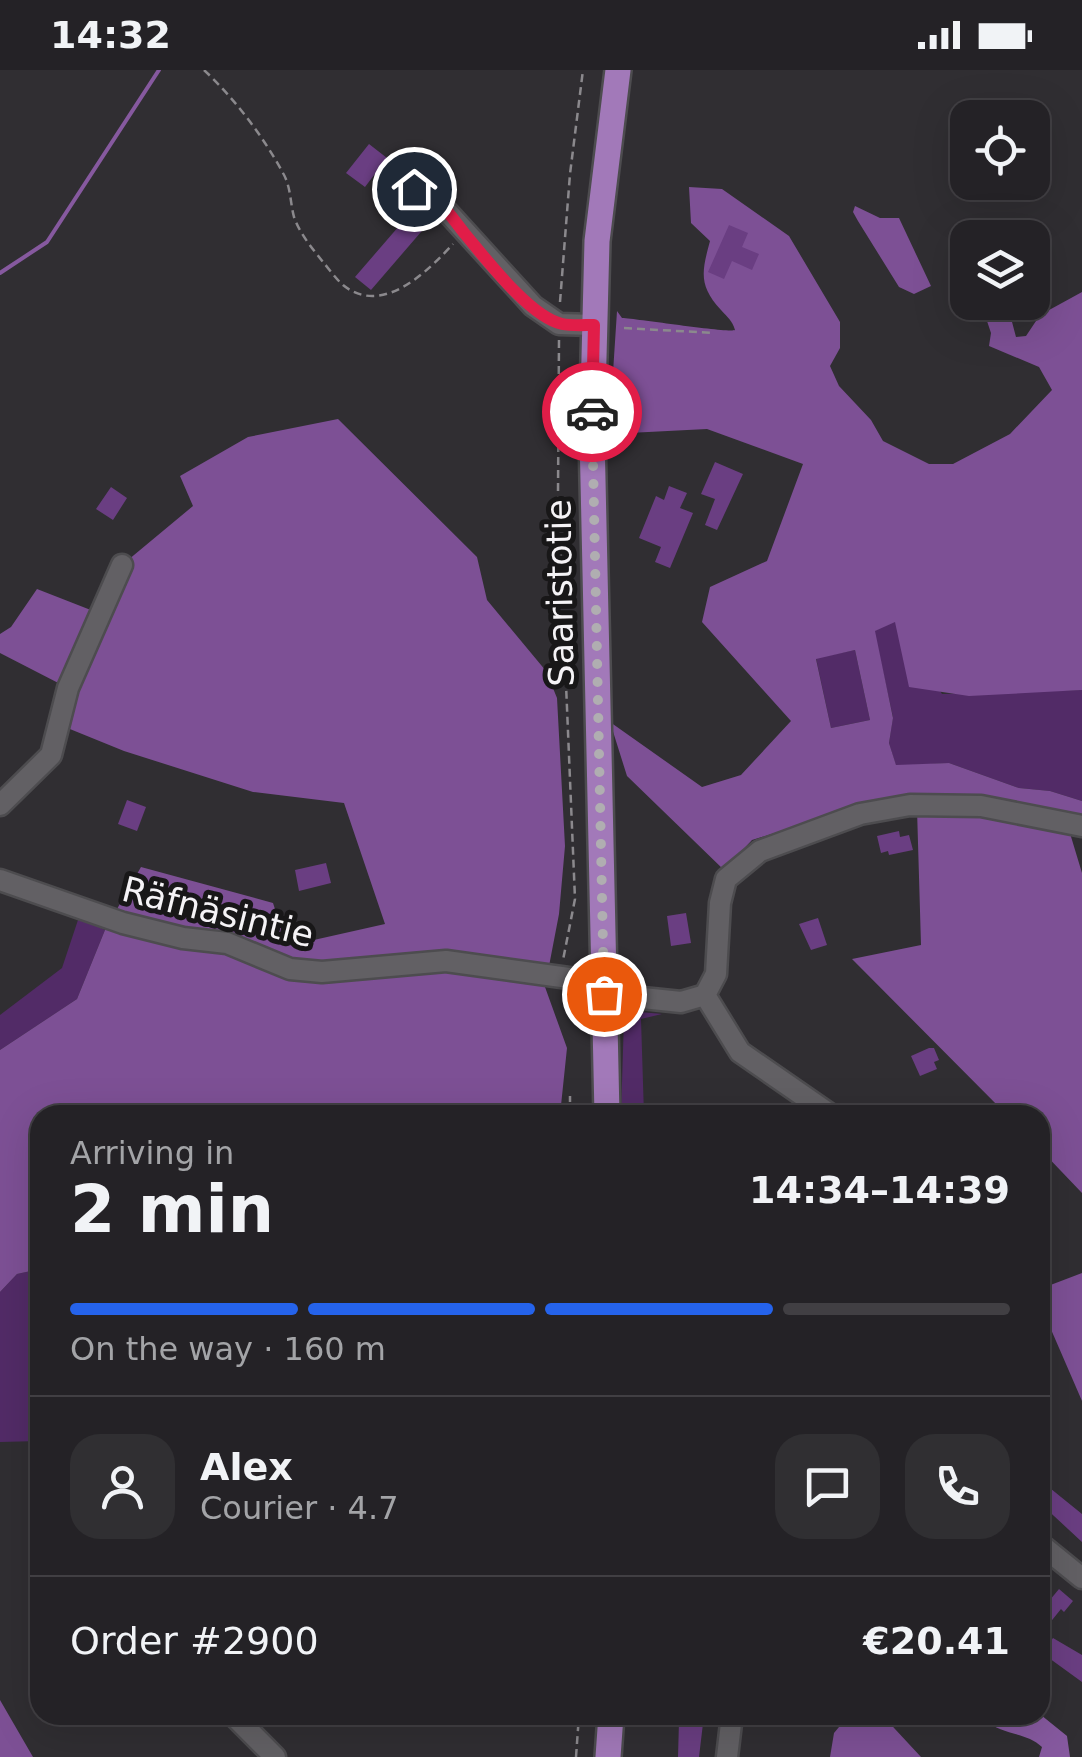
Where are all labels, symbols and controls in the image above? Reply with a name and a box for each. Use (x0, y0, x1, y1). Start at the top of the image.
text: 14:32 (50, 13, 171, 57)
map controls (950, 100, 1050, 320)
button: locate (950, 100, 1050, 200)
pin (372, 147, 457, 232)
icon: home (387, 162, 442, 217)
button: layers (950, 220, 1050, 320)
courier (542, 362, 642, 462)
icon: car (565, 385, 620, 440)
street label: Saaristotie (538, 499, 582, 687)
street label: Räfnäsintie (118, 869, 318, 955)
pin (562, 952, 647, 1037)
icon: bag (577, 967, 632, 1022)
text: Arriving in (70, 1134, 234, 1172)
text: 14:34–14:39 (749, 1168, 1010, 1212)
text: 2 min (70, 1172, 274, 1247)
text: On the way · 160 m (70, 1330, 386, 1368)
button: person (70, 1434, 175, 1539)
button: chat (775, 1434, 880, 1539)
button: phone (905, 1434, 1010, 1539)
text: Alex (200, 1445, 293, 1489)
text: Courier · 4.7 (200, 1489, 399, 1527)
text: Order #2900 (70, 1619, 319, 1663)
text: €20.41 (863, 1619, 1010, 1663)

